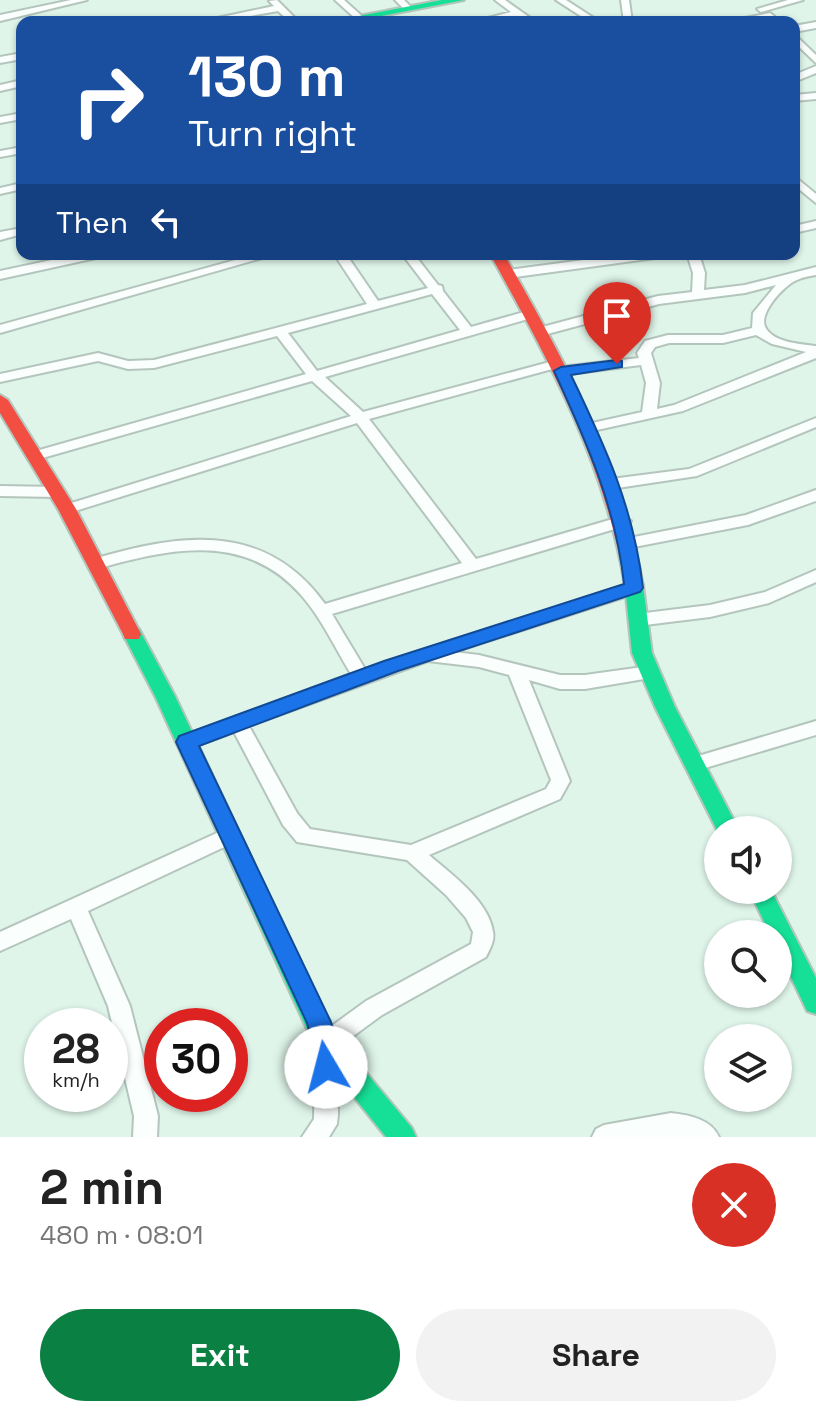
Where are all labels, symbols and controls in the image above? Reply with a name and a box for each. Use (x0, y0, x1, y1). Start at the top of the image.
text: 130 m (188, 41, 346, 112)
icon: right (56, 48, 160, 152)
text: Turn right (188, 111, 357, 157)
icon: left (144, 200, 188, 244)
text: Then (56, 203, 128, 242)
pin (583, 282, 651, 364)
icon: arrive (595, 294, 639, 338)
map controls (704, 816, 792, 1112)
button: sound (704, 816, 792, 904)
button: search (704, 920, 792, 1008)
speed limit sign: 30 (144, 1008, 248, 1112)
text: 28 (52, 1024, 100, 1075)
button: layers (704, 1024, 792, 1112)
position arrow (284, 1025, 368, 1109)
text: km/h (52, 1067, 100, 1093)
text: 2 min (40, 1157, 164, 1218)
button: close (692, 1163, 776, 1247)
text: 480 m · 08:01 (40, 1218, 203, 1252)
button: Exit (40, 1309, 400, 1401)
button: Share (416, 1309, 776, 1401)

